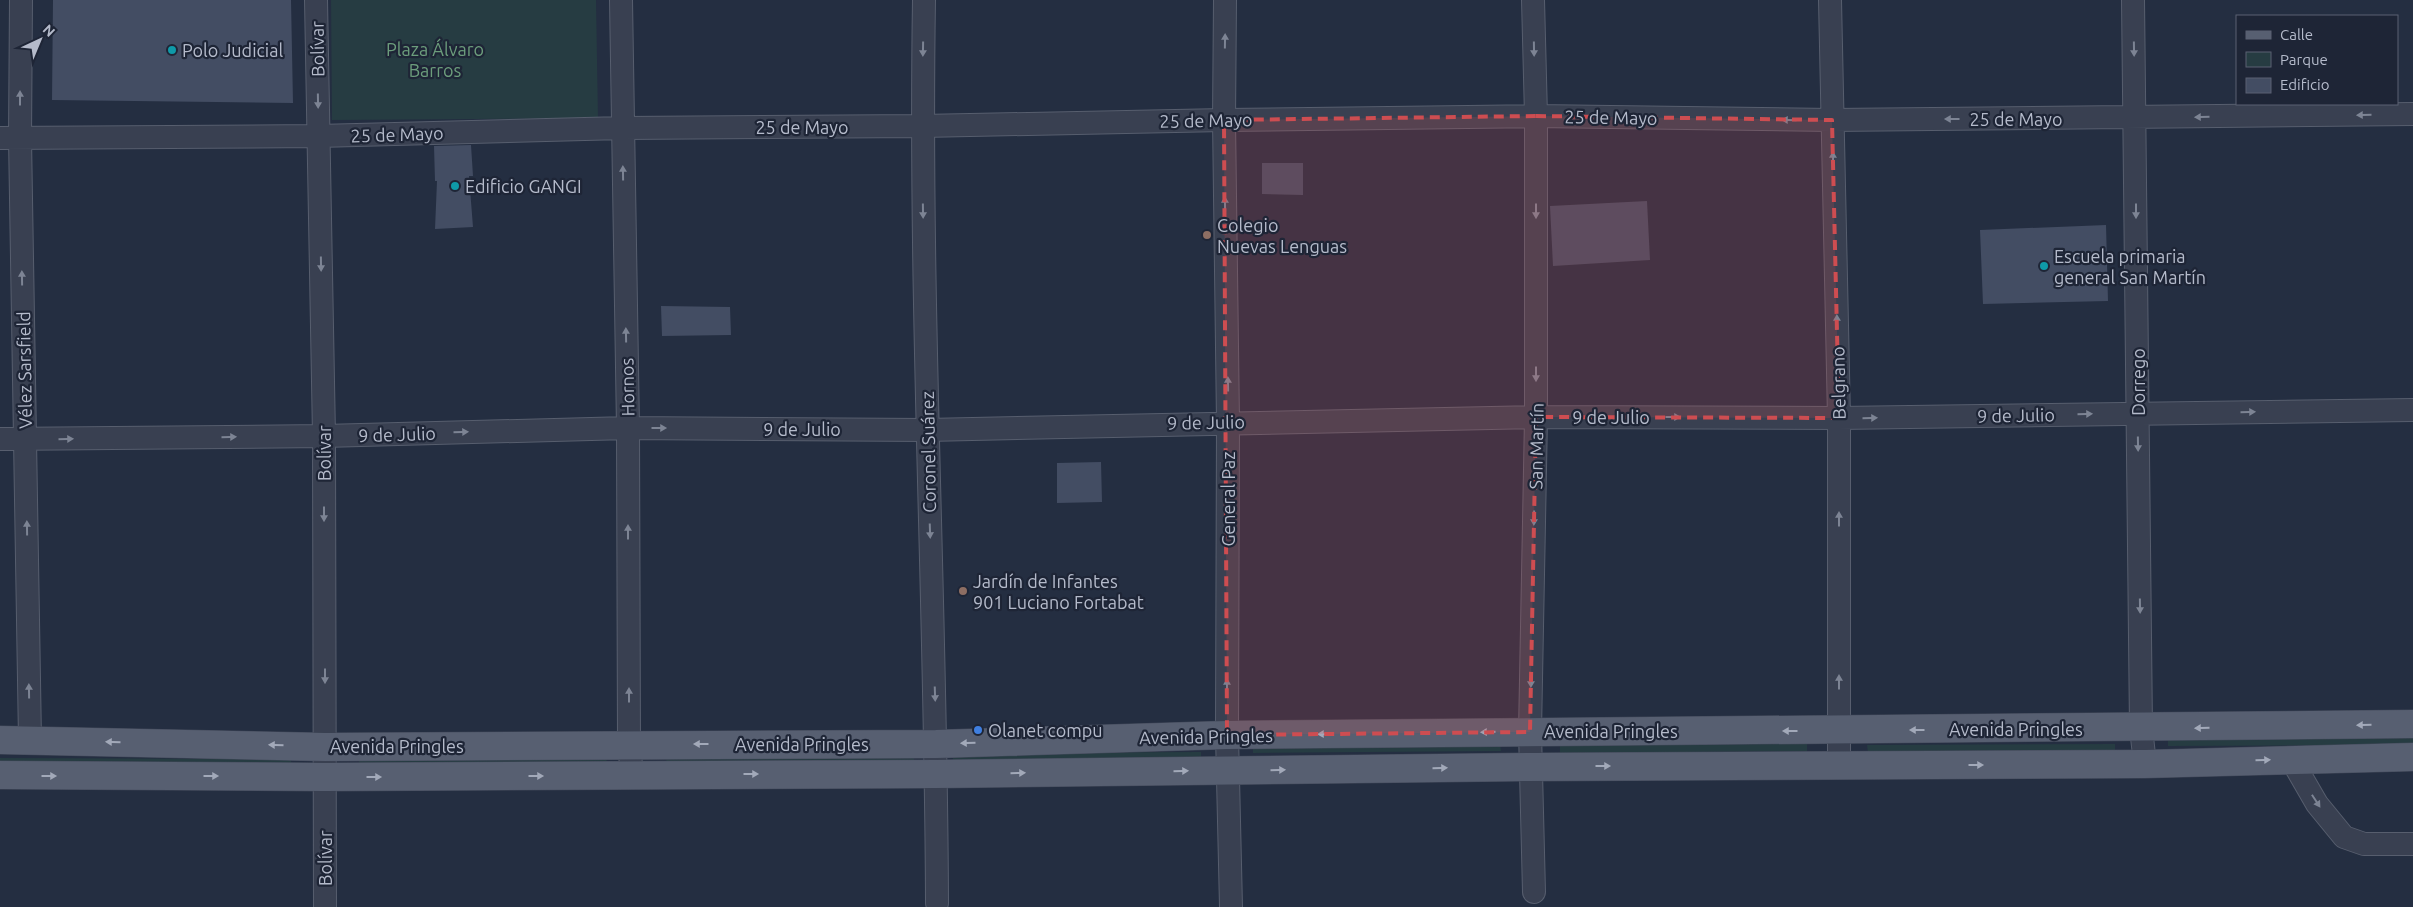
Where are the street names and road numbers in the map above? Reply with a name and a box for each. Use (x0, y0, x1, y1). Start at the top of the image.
street label: Bolívar (307, 21, 327, 77)
street label: 25 de Mayo (1564, 106, 1658, 128)
street label: 25 de Mayo (1159, 109, 1253, 131)
street label: 25 de Mayo (1969, 109, 2063, 129)
street label: 25 de Mayo (755, 117, 849, 137)
street label: 25 de Mayo (350, 122, 444, 146)
street label: Vélez Sarsfield (13, 311, 35, 429)
street label: Belgrano (1827, 346, 1849, 420)
street label: Dorrego (2128, 348, 2148, 416)
street label: Hornos (616, 357, 638, 416)
street label: Coronel Suárez (917, 391, 939, 513)
street label: San Martín (1525, 403, 1547, 489)
street label: 9 de Julio (1977, 404, 2055, 426)
street label: 9 de Julio (1572, 407, 1650, 427)
street label: 9 de Julio (1167, 411, 1245, 433)
street label: 9 de Julio (763, 419, 841, 439)
street label: 9 de Julio (358, 423, 436, 445)
street label: Bolívar (314, 425, 334, 481)
street label: General Paz (1218, 451, 1238, 547)
street label: Avenida Pringles (1949, 719, 2083, 739)
street label: Avenida Pringles (1544, 721, 1678, 741)
street label: Avenida Pringles (1139, 725, 1273, 747)
street label: Avenida Pringles (735, 734, 869, 754)
street label: Avenida Pringles (330, 736, 464, 756)
street label: Bolívar (315, 830, 335, 886)

